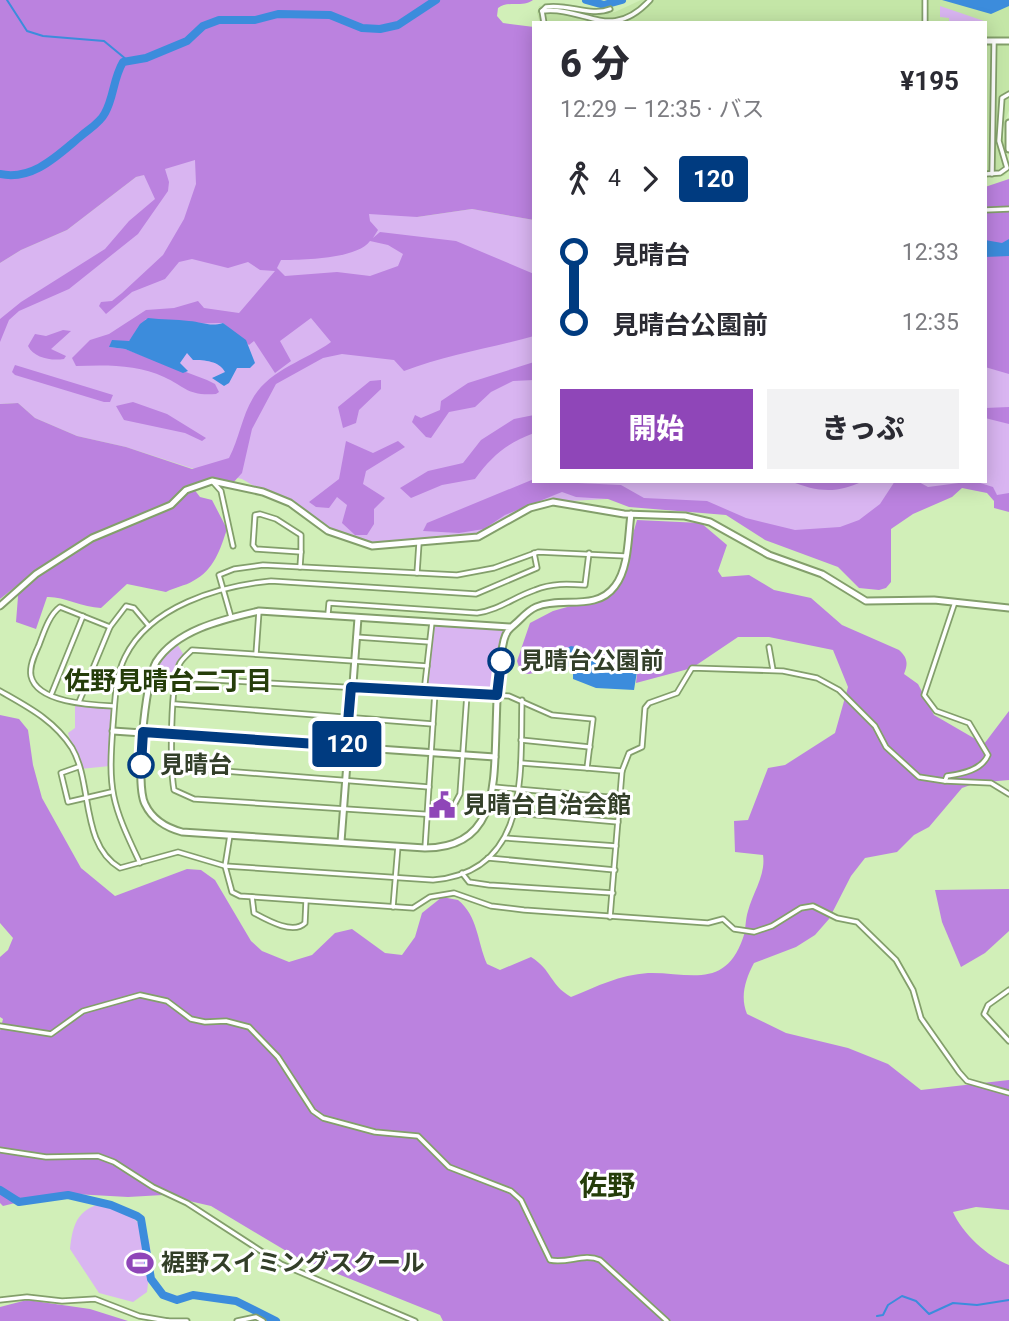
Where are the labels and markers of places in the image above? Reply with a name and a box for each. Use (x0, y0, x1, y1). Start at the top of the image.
place label: 見晴台公園前 (520, 647, 664, 675)
marker: 見晴台公園前 (488, 648, 514, 674)
place label: 見晴台 (160, 751, 232, 779)
marker: 見晴台 (128, 752, 154, 778)
public building icon: 見晴台自治会館 (427, 790, 457, 820)
place label: 見晴台自治会館 (463, 791, 631, 819)
sports icon: 裾野スイミングスクール (125, 1248, 155, 1278)
place label: 裾野スイミングスクール (161, 1249, 425, 1277)

